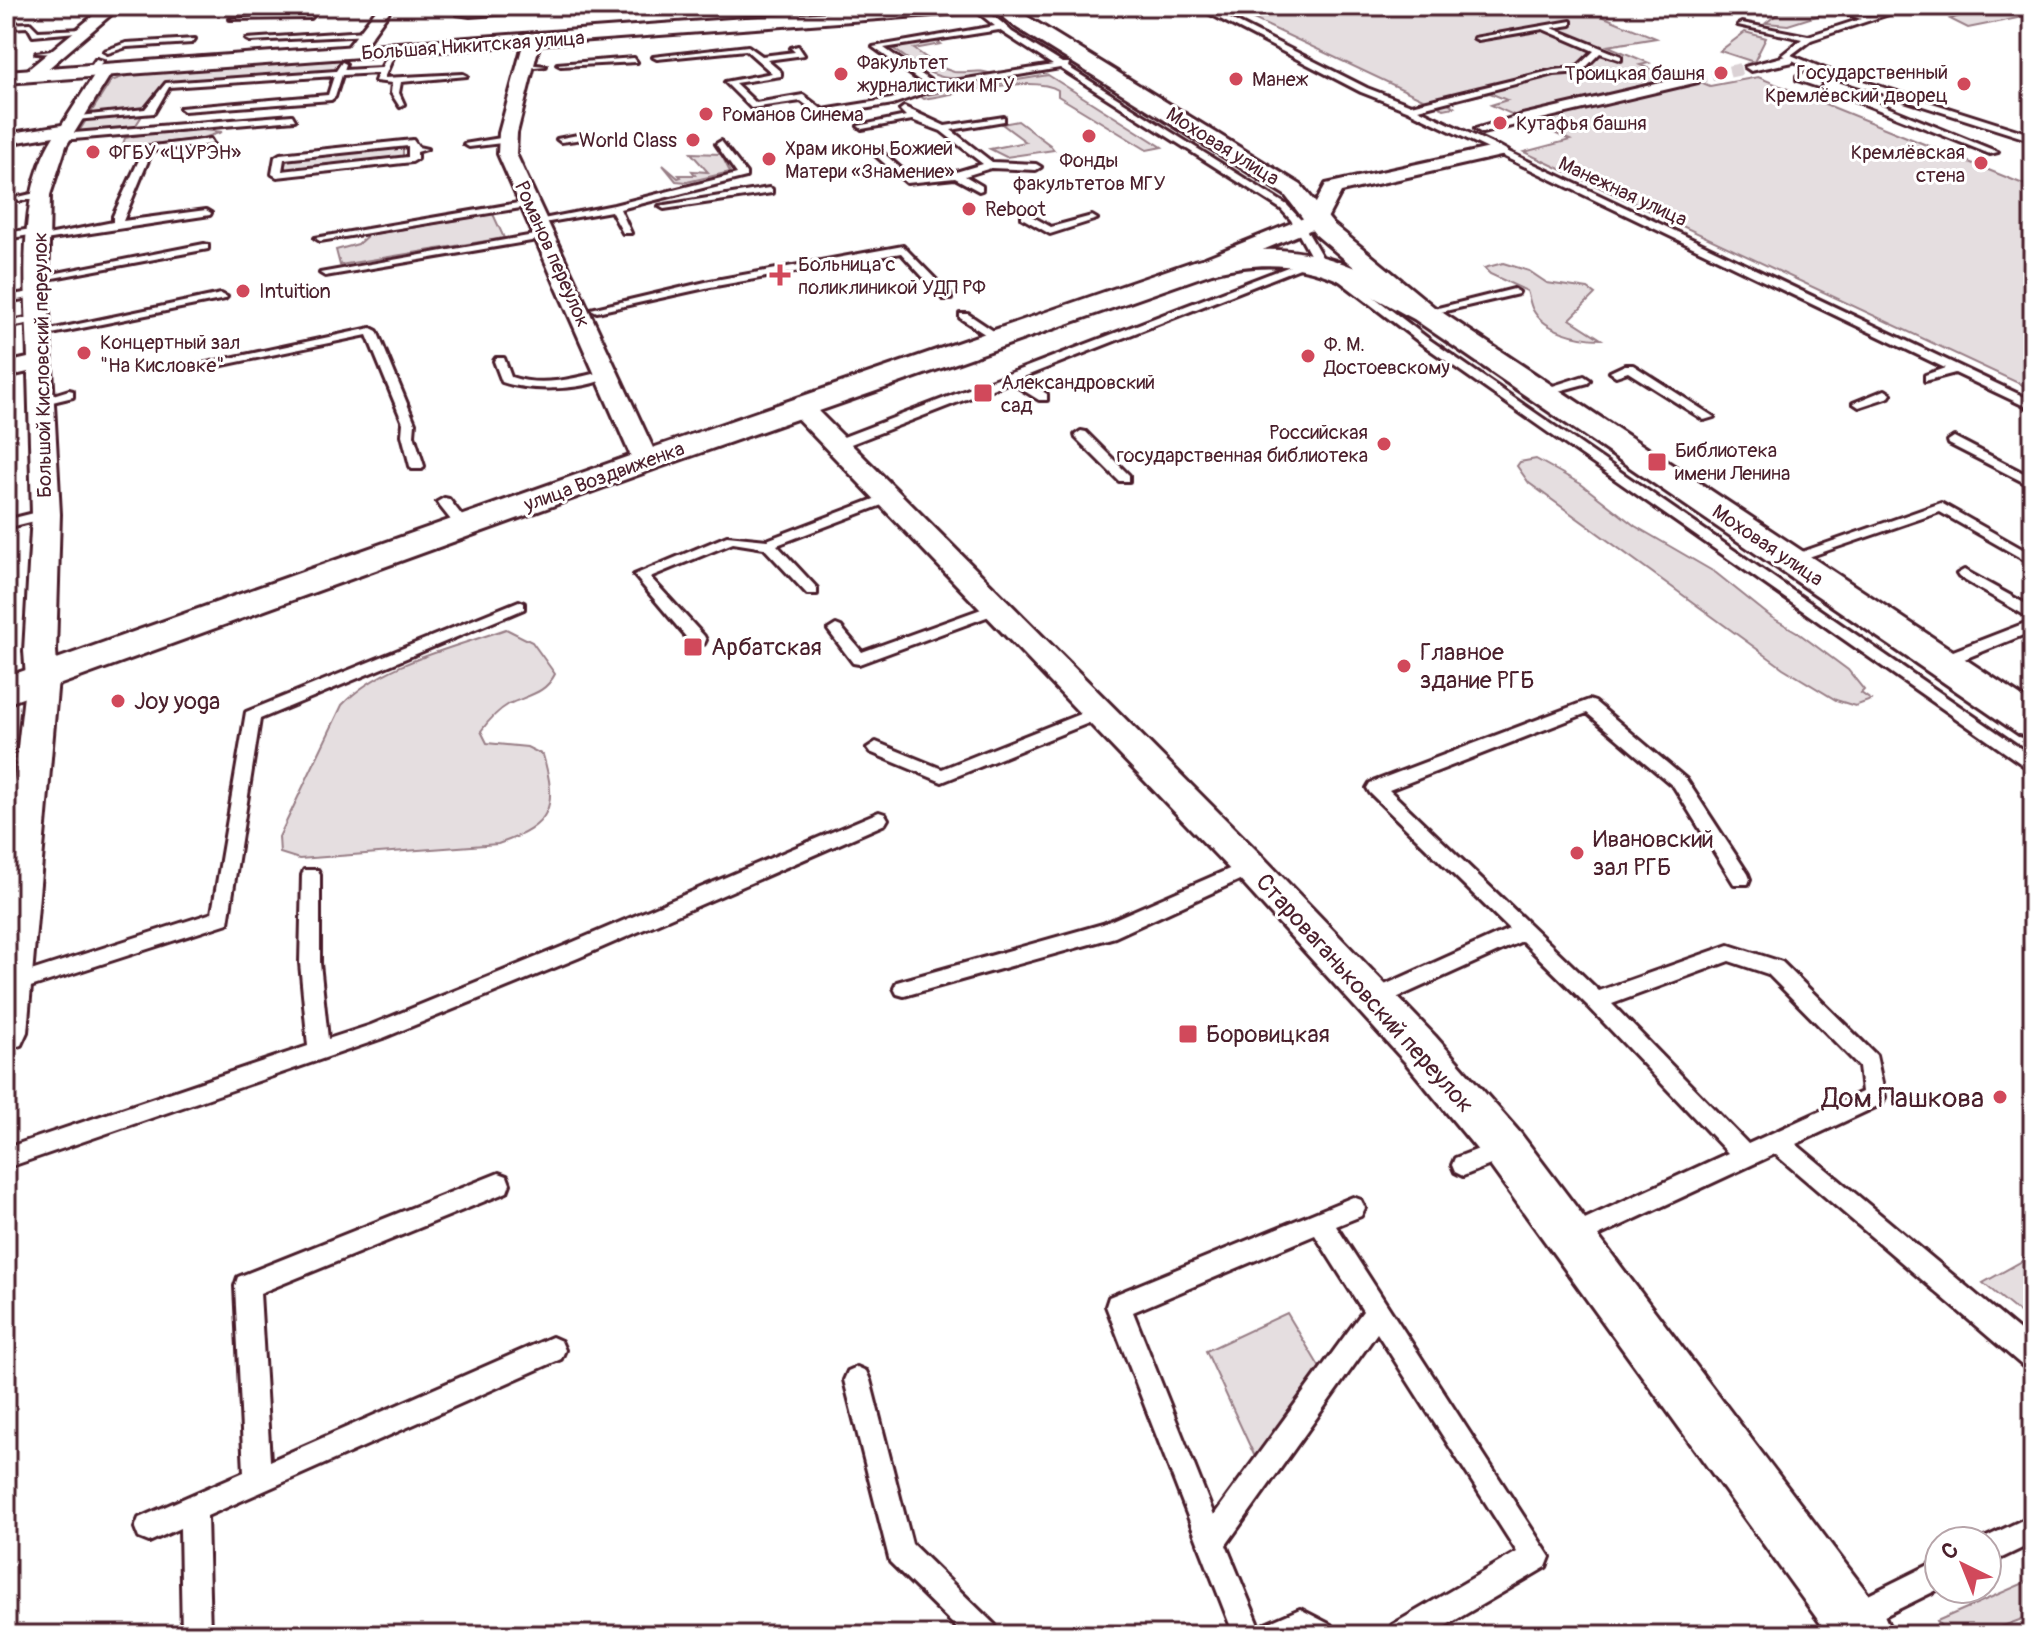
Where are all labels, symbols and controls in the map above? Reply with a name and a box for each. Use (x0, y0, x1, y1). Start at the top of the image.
street label: Большая Никитская улица (361, 25, 586, 66)
place label: Факультет журналистики МГУ (857, 50, 1015, 98)
place label: Государственный Кремлёвский дворец (1765, 60, 1948, 108)
place label: Троицкая башня (1565, 61, 1705, 86)
marker: Троицкая башня (1712, 64, 1730, 82)
marker: Факультет журналистики МГУ (832, 65, 850, 83)
place label: Манеж (1252, 67, 1309, 92)
marker: Манеж (1227, 70, 1245, 88)
marker: Государственный Кремлёвский дворец (1955, 75, 1973, 93)
place label: Романов Синема (722, 102, 864, 127)
street label: Моховая улица (1162, 102, 1284, 191)
marker: Романов Синема (697, 105, 715, 123)
place label: Кутафья башня (1516, 111, 1647, 136)
marker: Кутафья башня (1491, 114, 1509, 132)
marker: Фонды факультетов МГУ (1080, 127, 1098, 145)
place label: World Class (579, 128, 677, 153)
marker: World Class (684, 131, 702, 149)
place label: Храм иконы Божией Матери «Знамение» (785, 136, 954, 184)
place label: ФГБУ «ЦУРЭН» (109, 140, 241, 165)
place label: Кремлёвская стена (1851, 140, 1965, 188)
marker: ФГБУ «ЦУРЭН» (84, 143, 102, 161)
place label: Фонды факультетов МГУ (1013, 148, 1165, 196)
marker: Храм иконы Божией Матери «Знамение» (760, 150, 778, 168)
street label: Манежная улица (1554, 151, 1691, 232)
marker: Кремлёвская стена (1972, 154, 1990, 172)
street label: Романов переулок (509, 177, 596, 331)
place label: Reboot (985, 197, 1047, 222)
marker: Reboot (960, 200, 978, 218)
street label: Большой Кисловский переулок (28, 232, 57, 498)
place label: Больница с поликлиникой УДП РФ (798, 252, 986, 300)
marker: Больница с поликлиникой УДП РФ (769, 264, 791, 286)
place label: Intuition (259, 279, 331, 304)
marker: Intuition (234, 282, 252, 300)
place label: Концертный зал "На Кисловке" (100, 330, 240, 378)
place label: Ф. М. Достоевскому (1323, 332, 1450, 380)
marker: Концертный зал "На Кисловке" (75, 344, 93, 362)
marker: Ф. М. Достоевскому (1299, 347, 1317, 365)
place label: Александровский сад (1001, 370, 1155, 418)
marker: Александровский сад (972, 382, 994, 404)
place label: Российская государственная библиотека (1117, 420, 1368, 468)
marker: Российская государственная библиотека (1375, 435, 1393, 453)
street label: улица Воздвиженка (520, 436, 688, 517)
place label: Библиотека имени Ленина (1675, 438, 1790, 486)
marker: Библиотека имени Ленина (1646, 451, 1668, 473)
street label: Моховая улица (1707, 499, 1828, 592)
place label: Арбатская (711, 633, 822, 662)
marker: Арбатская (682, 636, 704, 658)
place label: Главное здание РГБ (1420, 638, 1535, 695)
marker: Главное здание РГБ (1395, 657, 1413, 675)
place label: Joy yoga (134, 687, 220, 716)
marker: Joy yoga (109, 692, 127, 710)
place label: Ивановский зал РГБ (1593, 825, 1714, 882)
marker: Ивановский зал РГБ (1568, 844, 1586, 862)
street label: Староваганьковский переулок (1249, 868, 1480, 1119)
place label: Боровицкая (1206, 1020, 1330, 1049)
marker: Боровицкая (1177, 1023, 1199, 1045)
place label: Дом Пашкова (1821, 1081, 1984, 1116)
marker: Дом Пашкова (1991, 1088, 2009, 1106)
north arrow (1923, 1525, 2003, 1605)
text: С (1936, 1536, 1965, 1566)

